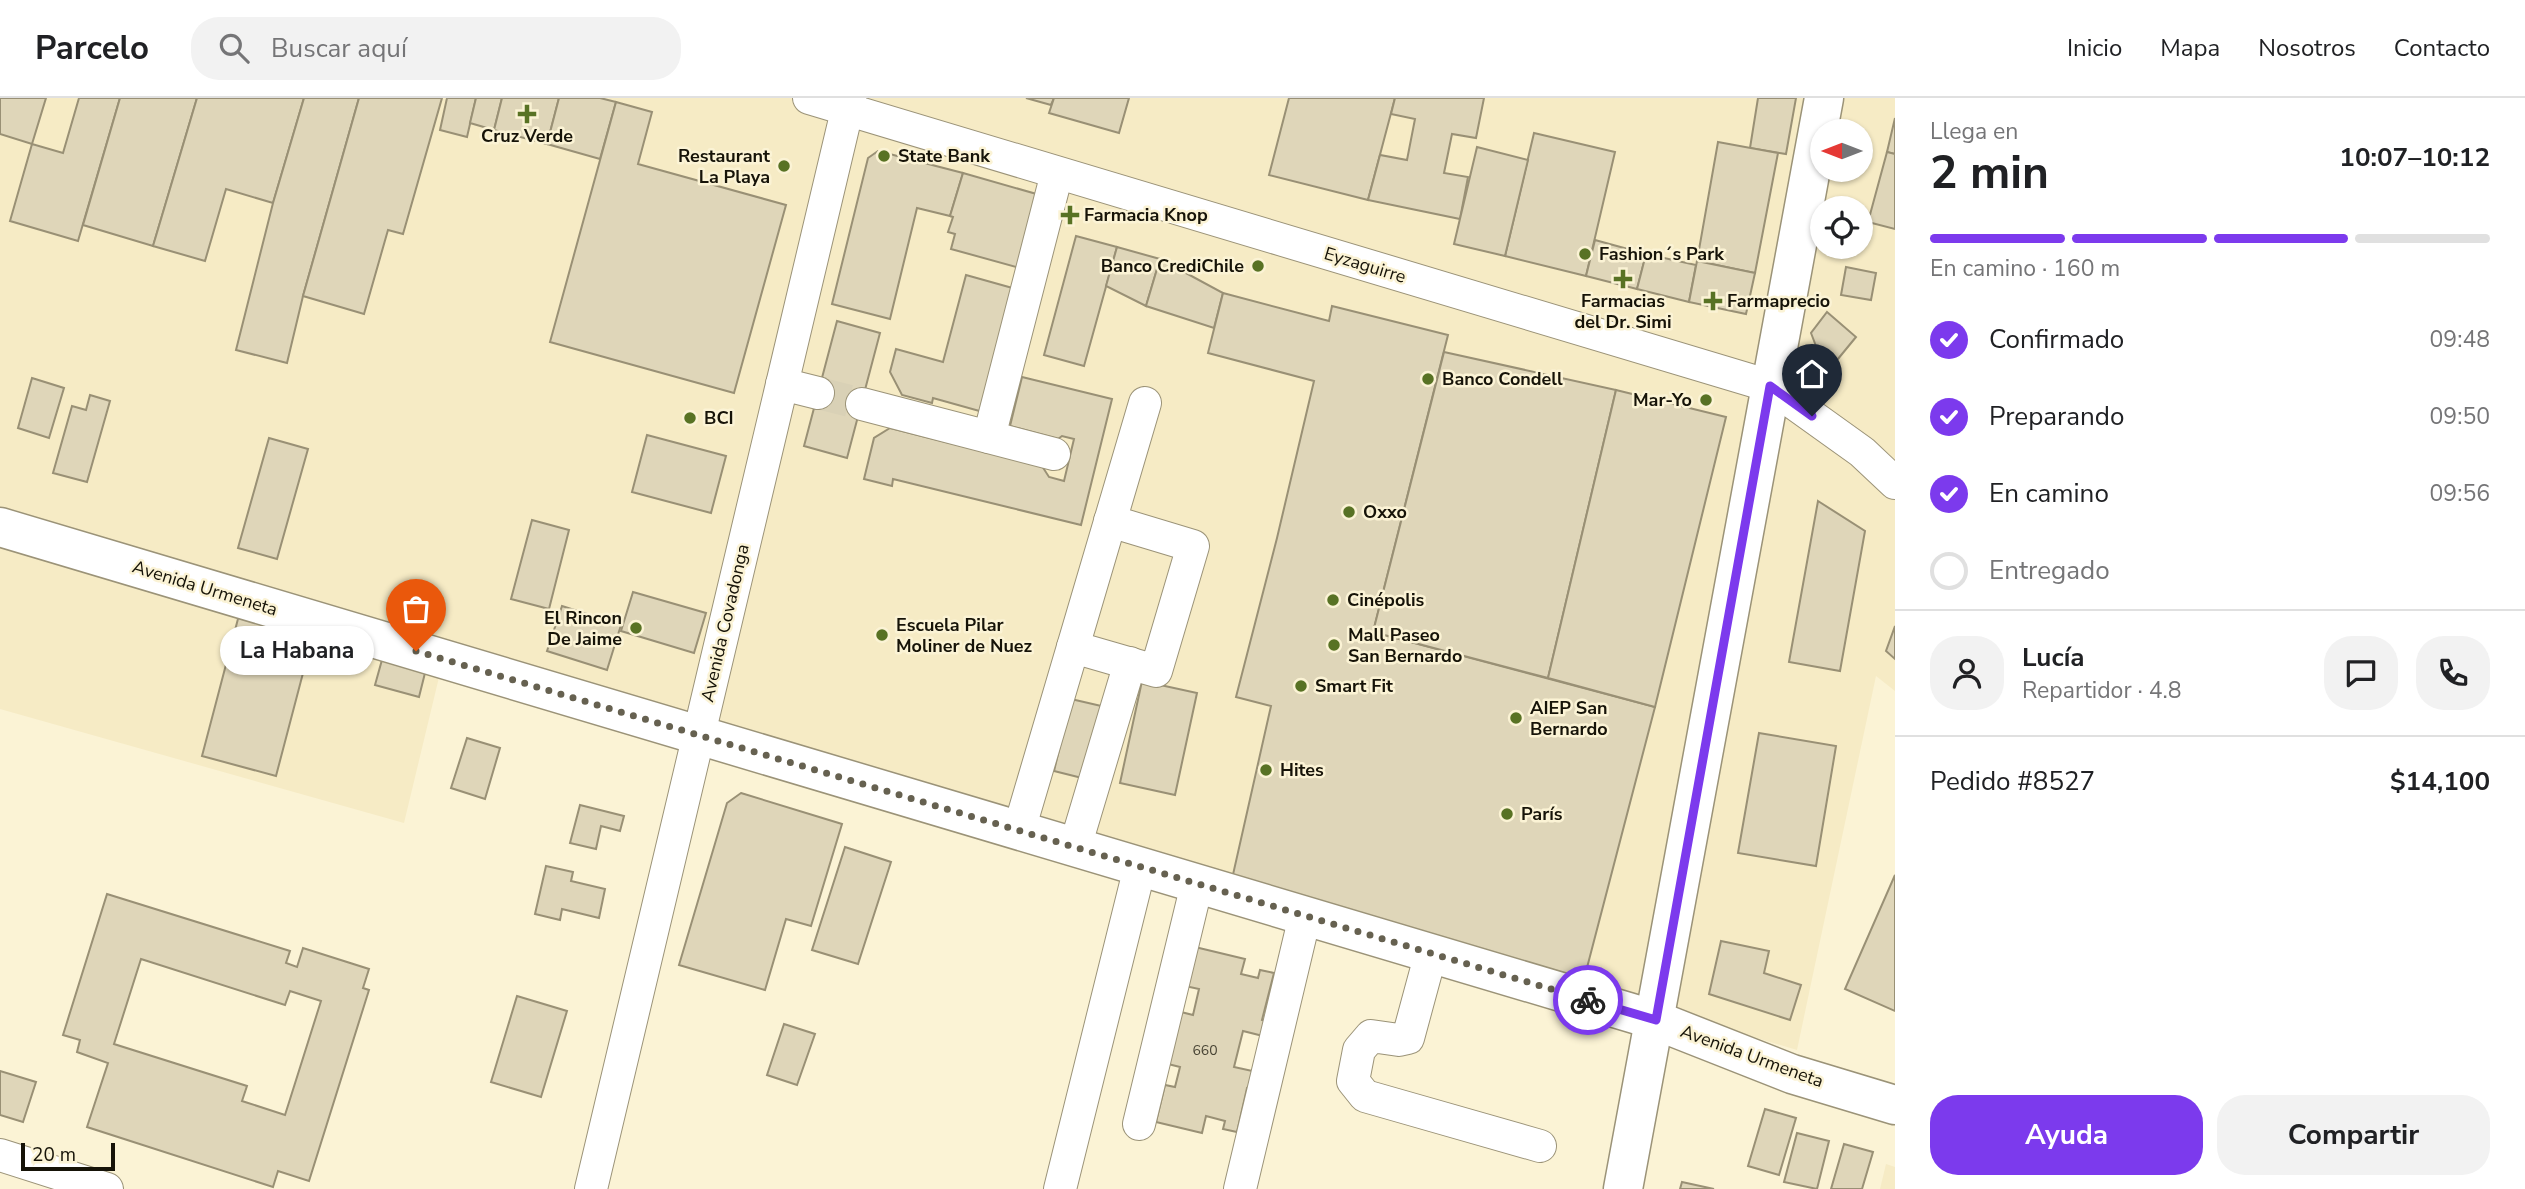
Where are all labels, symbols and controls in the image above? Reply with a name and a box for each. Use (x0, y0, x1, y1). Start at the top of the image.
search box (191, 17, 681, 80)
text: Parcelo (35, 26, 149, 71)
icon: search (215, 29, 253, 67)
text: Buscar aquí (271, 31, 407, 66)
text: Inicio (2067, 32, 2122, 64)
text: Mapa (2160, 32, 2220, 64)
text: Nosotros (2258, 32, 2356, 64)
text: Contacto (2394, 32, 2490, 64)
marker: Cruz Verde (519, 106, 535, 122)
text: Llega en (1930, 116, 2018, 147)
north arrow (1810, 119, 1872, 182)
map controls (1810, 119, 1873, 259)
place label: Cruz Verde (481, 124, 573, 148)
text: 10:07–10:12 (2339, 140, 2490, 175)
text: 2 min (1930, 141, 2049, 204)
place label: Restaurant La Playa (678, 144, 770, 189)
place label: State Bank (898, 144, 990, 168)
marker: State Bank (876, 148, 892, 164)
marker: Restaurant La Playa (776, 158, 792, 174)
button: locate (1810, 196, 1873, 259)
place label: Farmacia Knop (1084, 203, 1208, 227)
marker: Farmacia Knop (1062, 207, 1078, 223)
street label: Eyzaguirre (1321, 241, 1409, 289)
place label: Fashion´s Park (1599, 242, 1724, 266)
marker: Fashion´s Park (1577, 246, 1593, 262)
text: En camino · 160 m (1930, 253, 2120, 284)
place label: Banco CrediChile (1101, 254, 1244, 278)
marker: Banco CrediChile (1250, 258, 1266, 274)
marker: Farmacias del Dr. Simi (1615, 271, 1631, 287)
place label: Farmacias del Dr. Simi (1574, 289, 1672, 334)
place label: Farmaprecio (1727, 289, 1830, 313)
marker: Farmaprecio (1705, 293, 1721, 309)
icon: check (1930, 321, 1968, 359)
text: Confirmado (1989, 322, 2124, 357)
text: 09:48 (2430, 324, 2490, 355)
pin (1782, 344, 1842, 416)
icon: home (1793, 355, 1831, 393)
place label: Banco Condell (1442, 367, 1563, 391)
marker: Banco Condell (1420, 371, 1436, 387)
place label: Mar-Yo (1633, 388, 1692, 412)
marker: Mar-Yo (1698, 392, 1714, 408)
icon: check (1930, 398, 1968, 436)
text: Preparando (1989, 399, 2124, 434)
text: 09:50 (2430, 401, 2490, 432)
place label: BCI (704, 406, 734, 430)
marker: BCI (682, 410, 698, 426)
icon: check (1930, 475, 1968, 513)
text: En camino (1989, 476, 2109, 511)
text: 09:56 (2430, 478, 2490, 509)
place label: Oxxo (1363, 500, 1407, 524)
marker: Oxxo (1341, 504, 1357, 520)
street label: Avenida Covadonga (695, 542, 755, 704)
text: Entregado (1989, 553, 2110, 588)
street label: Avenida Urmeneta (129, 555, 281, 621)
pin (386, 579, 446, 651)
place label: Cinépolis (1347, 588, 1425, 612)
icon: bag (397, 590, 435, 628)
marker: Cinépolis (1325, 592, 1341, 608)
place label: El Rincon De Jaime (544, 606, 622, 651)
place label: Escuela Pilar Moliner de Nuez (896, 613, 1032, 658)
marker: El Rincon De Jaime (628, 620, 644, 636)
place label: Mall Paseo San Bernardo (1348, 623, 1462, 668)
callout: La Habana (220, 626, 374, 676)
marker: Escuela Pilar Moliner de Nuez (874, 627, 890, 643)
text: La Habana (240, 635, 354, 666)
button: person (1930, 636, 2004, 710)
button: chat (2324, 636, 2398, 710)
button: phone (2416, 636, 2490, 710)
marker: Mall Paseo San Bernardo (1326, 637, 1342, 653)
text: Lucía (2022, 640, 2085, 675)
place label: Smart Fit (1315, 674, 1393, 698)
text: Repartidor · 4.8 (2022, 675, 2182, 706)
marker: Smart Fit (1293, 678, 1309, 694)
place label: AIEP San Bernardo (1530, 696, 1608, 741)
marker: AIEP San Bernardo (1508, 710, 1524, 726)
place label: Hites (1280, 758, 1324, 782)
marker: Hites (1258, 762, 1274, 778)
text: Pedido #8527 (1930, 764, 2095, 799)
text: $14,100 (2390, 764, 2490, 799)
place label: París (1521, 802, 1563, 826)
marker: París (1499, 806, 1515, 822)
courier (1553, 965, 1623, 1035)
icon: bike (1569, 981, 1607, 1019)
street label: Avenida Urmeneta (1677, 1019, 1827, 1093)
house number: 660 (1192, 1041, 1218, 1060)
button: Ayuda (1930, 1095, 2203, 1175)
button: Compartir (2217, 1095, 2490, 1175)
scale bar (21, 1140, 116, 1172)
text: 20 m (32, 1142, 76, 1168)

